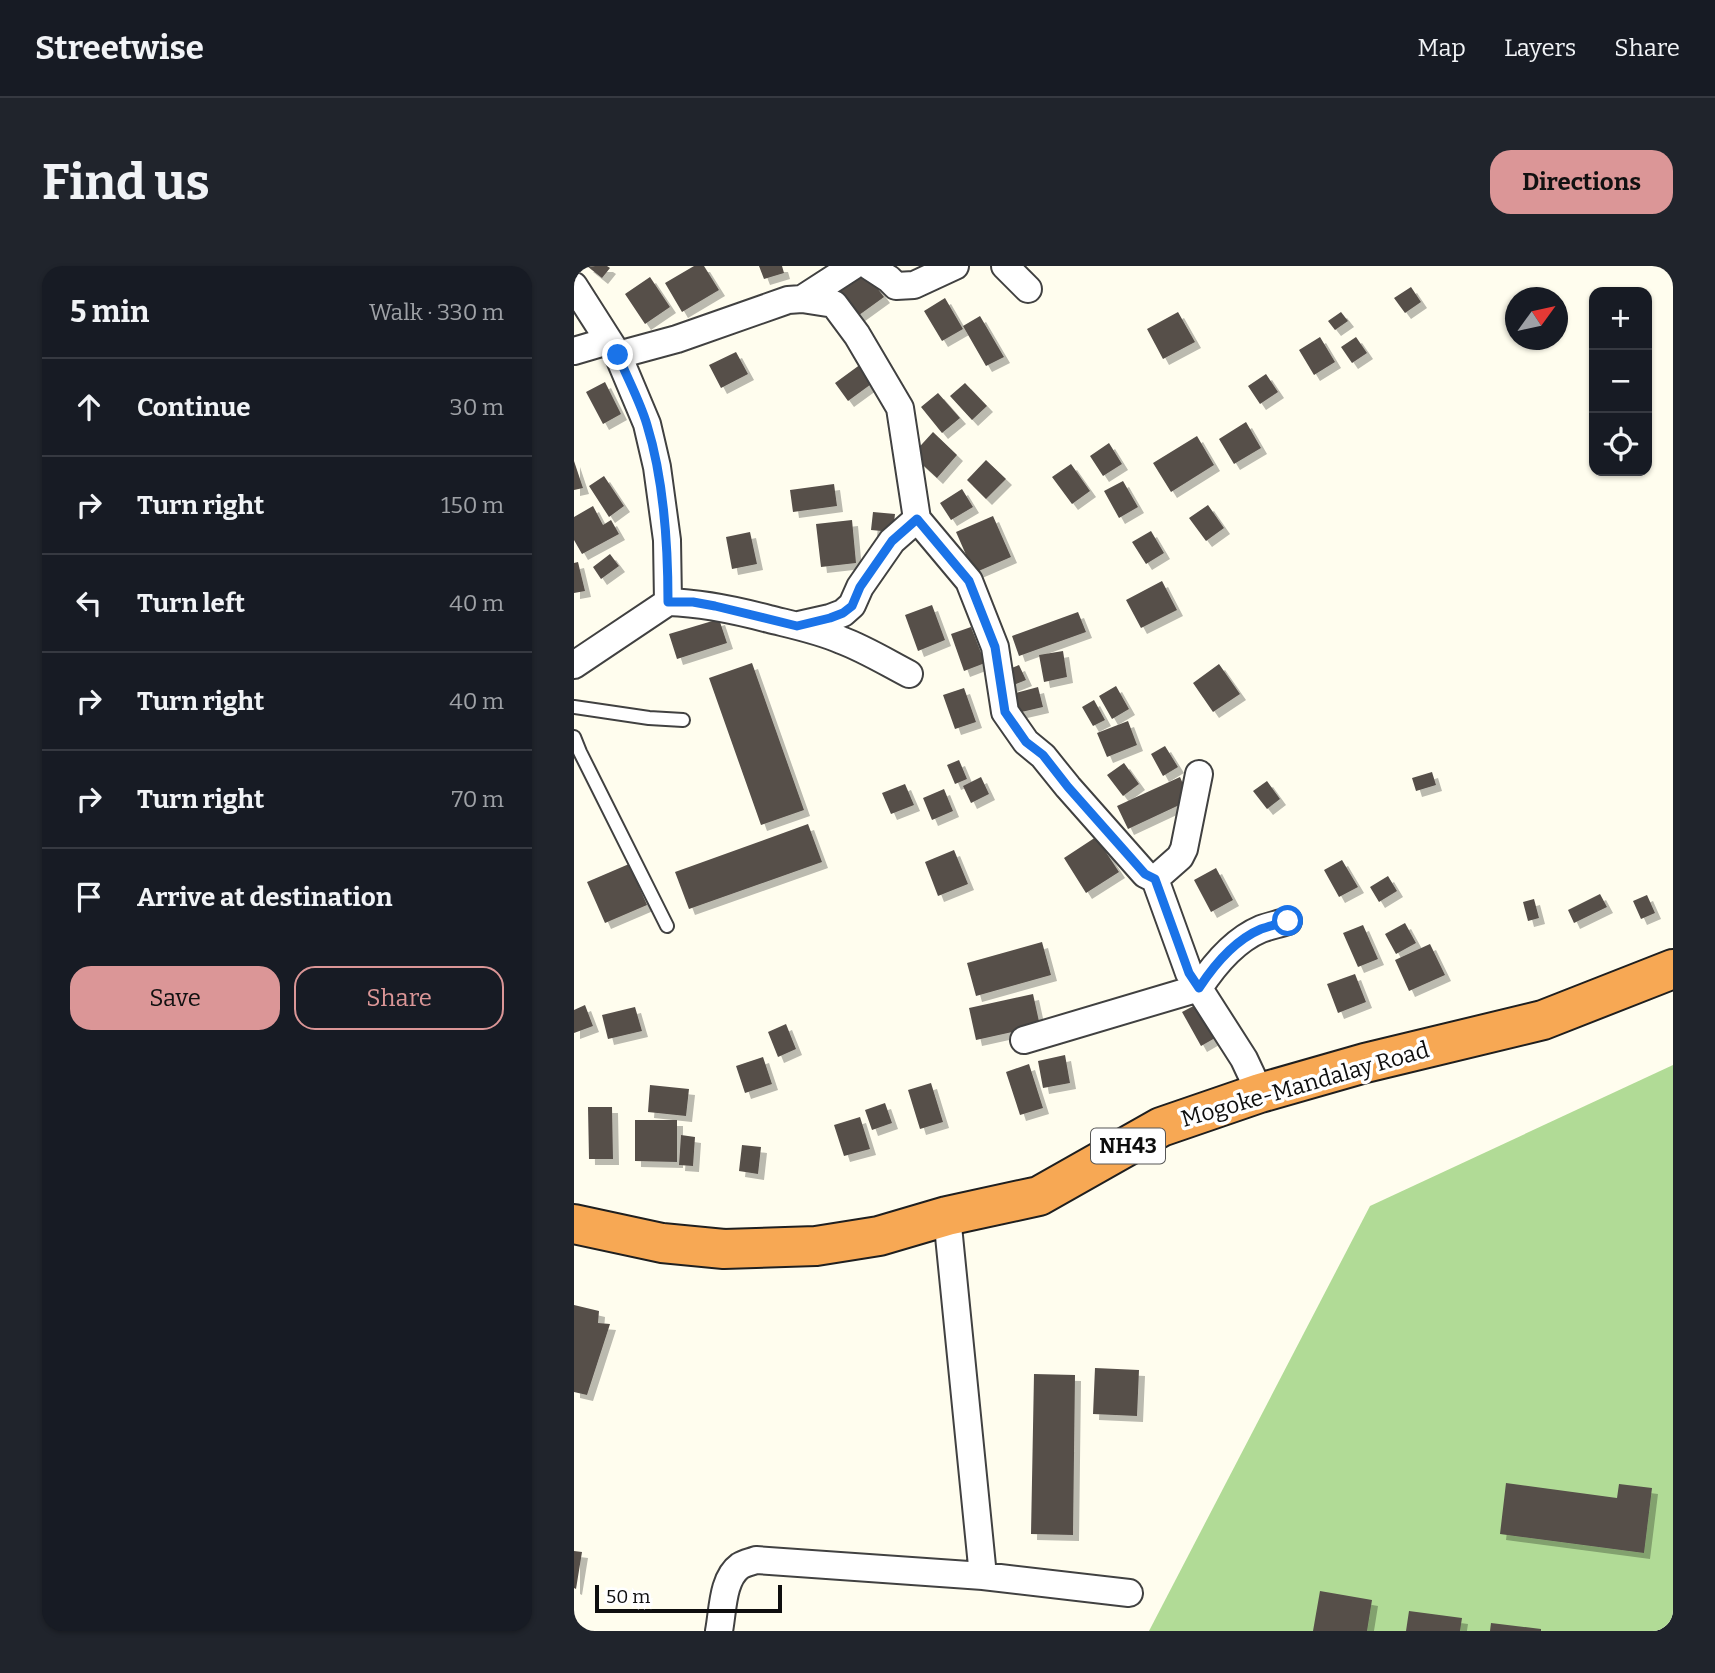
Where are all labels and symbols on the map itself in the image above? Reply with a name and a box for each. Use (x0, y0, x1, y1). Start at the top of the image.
north arrow (1505, 287, 1568, 350)
route end (602, 339, 633, 370)
route start (1272, 905, 1303, 936)
street label: Mogoke-Mandalay Road (1178, 1035, 1433, 1133)
road number: NH43 (1091, 1128, 1165, 1164)
scale bar (595, 1582, 782, 1614)

